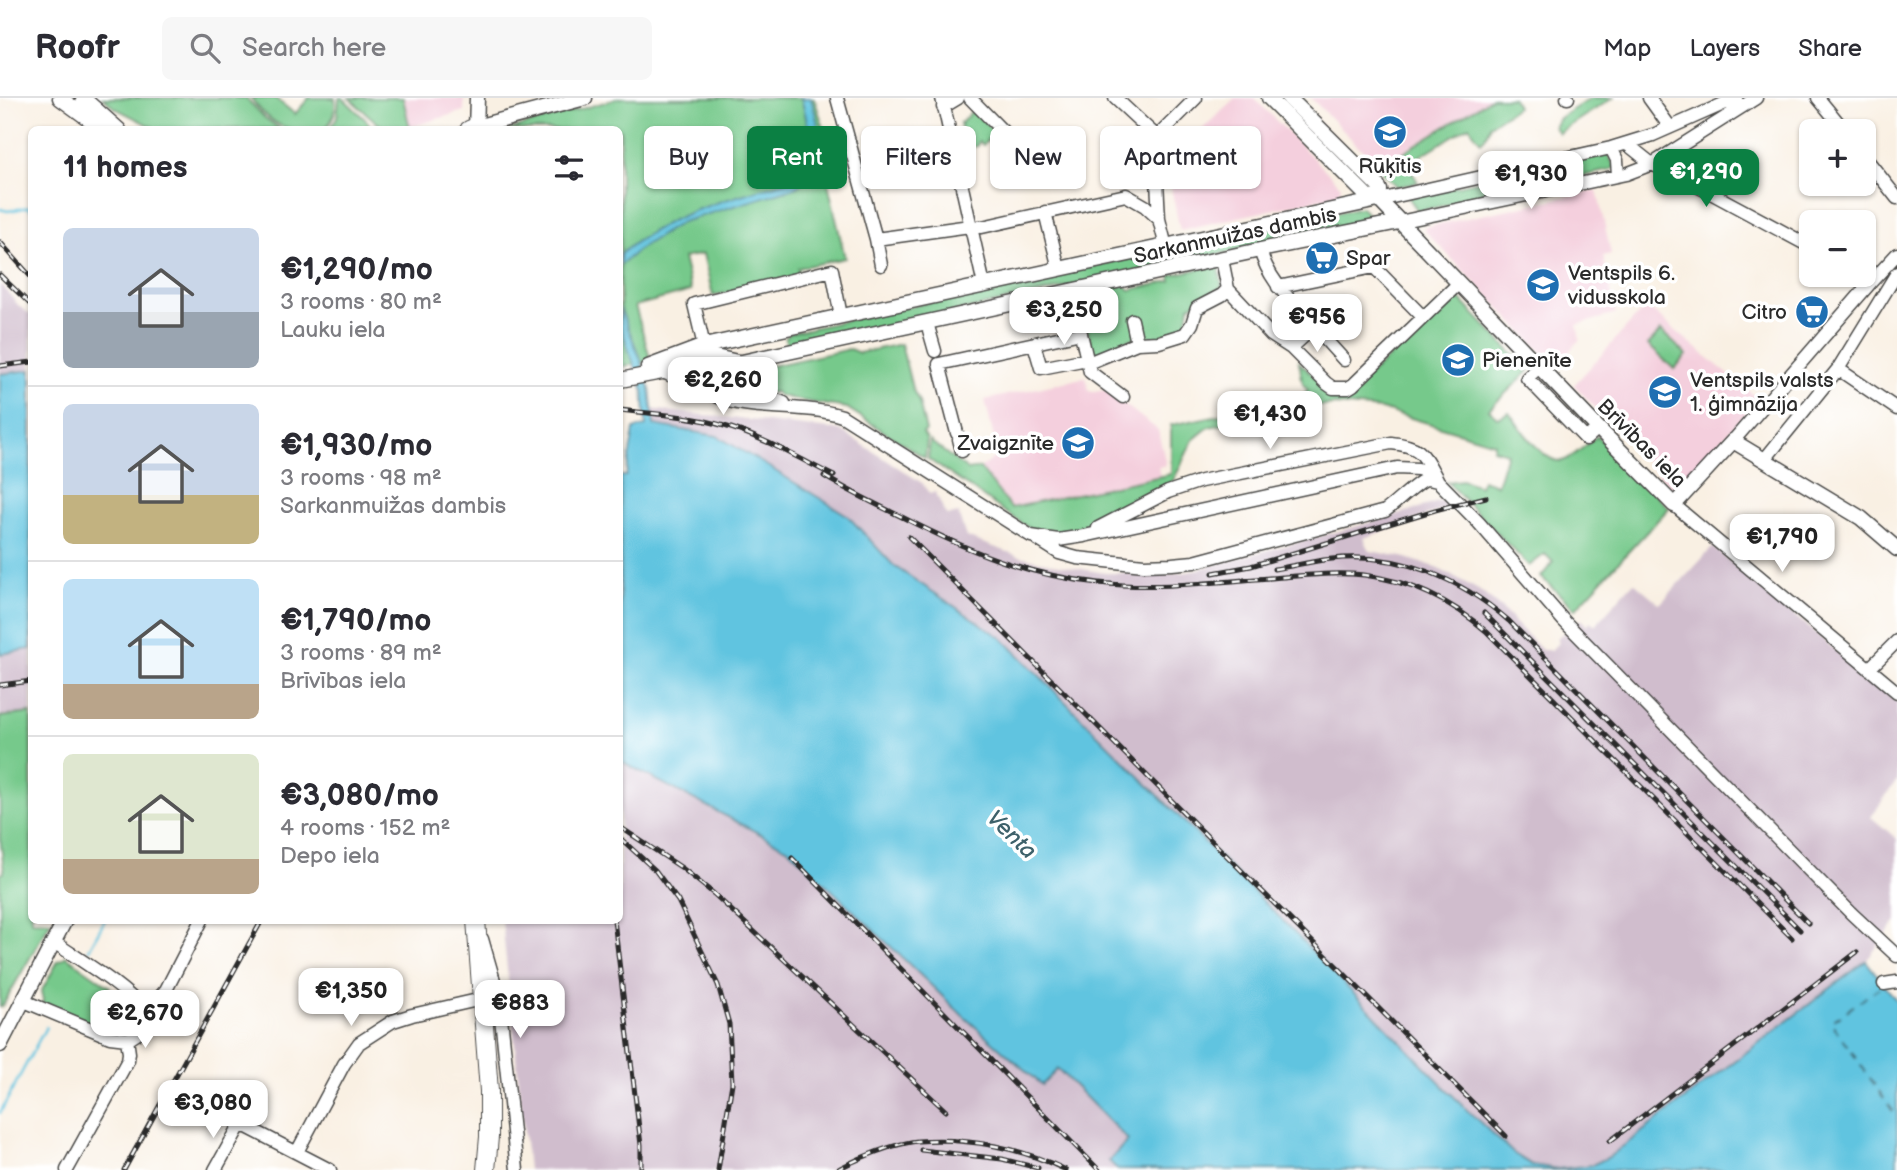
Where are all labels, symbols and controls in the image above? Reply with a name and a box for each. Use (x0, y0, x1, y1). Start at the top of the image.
search box (162, 17, 652, 80)
text: Roofr (35, 28, 120, 68)
icon: search (186, 29, 224, 67)
text: Search here (242, 33, 386, 64)
text: Map (1603, 34, 1651, 63)
text: Layers (1689, 34, 1760, 63)
text: Share (1798, 34, 1862, 63)
school or university icon: Rūķītis (1371, 113, 1409, 151)
map controls (1799, 119, 1876, 287)
button: + (1799, 119, 1876, 196)
chip: Buy (644, 126, 733, 189)
chip: Rent (747, 126, 847, 189)
chip: Filters (861, 126, 976, 189)
chip: New (990, 126, 1086, 189)
chip: Apartment (1100, 126, 1261, 189)
icon: filters (550, 149, 588, 187)
text: 11 homes (63, 150, 187, 186)
pin: €1,290 (1649, 150, 1763, 209)
pin: €1,930 (1474, 152, 1588, 211)
place label: Rūķītis (1358, 154, 1422, 179)
text: €1,290 (1669, 158, 1743, 186)
text: €1,930 (1494, 160, 1568, 188)
street label: Sarkanmuižas dambis (1132, 202, 1339, 269)
button: − (1799, 210, 1876, 287)
supermarket icon: Spar (1303, 239, 1341, 277)
place label: Spar (1346, 246, 1391, 271)
text: €1,290/mo (280, 252, 433, 288)
icon: home (119, 256, 203, 340)
place label: Ventspils 6. vidusskola (1567, 261, 1675, 310)
school or university icon: Ventspils 6. vidusskola (1524, 266, 1562, 304)
text: 3 rooms · 80 m² (280, 288, 442, 316)
pin: €3,250 (1007, 288, 1121, 347)
supermarket icon: Citro (1793, 293, 1831, 331)
pin: €956 (1276, 294, 1358, 354)
text: €3,250 (1025, 296, 1103, 324)
place label: Citro (1742, 300, 1787, 325)
text: €956 (1288, 303, 1346, 331)
text: Lauku iela (280, 316, 386, 344)
school or university icon: Pienenīte (1439, 341, 1477, 379)
place label: Pienenīte (1482, 348, 1572, 373)
pin: €2,260 (666, 358, 780, 417)
text: €2,260 (684, 366, 762, 394)
place label: Ventspils valsts 1. ģimnāzija (1690, 368, 1834, 417)
school or university icon: Ventspils valsts 1. ģimnāzija (1646, 373, 1684, 411)
pin: €1,430 (1213, 392, 1327, 451)
street label: Brīvības iela (1592, 394, 1691, 493)
text: €1,430 (1233, 400, 1307, 428)
school or university icon: Zvaigznīte (1059, 424, 1097, 462)
text: €1,930/mo (280, 428, 432, 464)
place label: Zvaigznīte (956, 431, 1054, 456)
icon: home (119, 432, 203, 516)
text: 3 rooms · 98 m² (280, 464, 442, 492)
text: Sarkanmuižas dambis (280, 492, 506, 520)
pin: €1,790 (1725, 514, 1839, 574)
text: €1,790 (1746, 523, 1818, 551)
text: €1,790/mo (280, 603, 431, 639)
icon: home (119, 607, 203, 691)
text: 3 rooms · 89 m² (280, 639, 442, 667)
text: Brīvības iela (280, 667, 406, 695)
text: €3,080/mo (280, 778, 439, 814)
icon: home (119, 782, 203, 866)
water label: Venta (981, 804, 1042, 865)
text: 4 rooms · 152 m² (280, 814, 450, 842)
text: Depo iela (280, 842, 380, 870)
pin: €1,350 (294, 968, 408, 1028)
text: €1,350 (314, 977, 388, 1005)
pin: €883 (479, 981, 561, 1040)
text: €883 (491, 989, 549, 1017)
pin: €2,670 (88, 990, 202, 1050)
text: €2,670 (106, 999, 184, 1027)
pin: €3,080 (156, 1080, 270, 1140)
text: €3,080 (174, 1089, 252, 1117)

